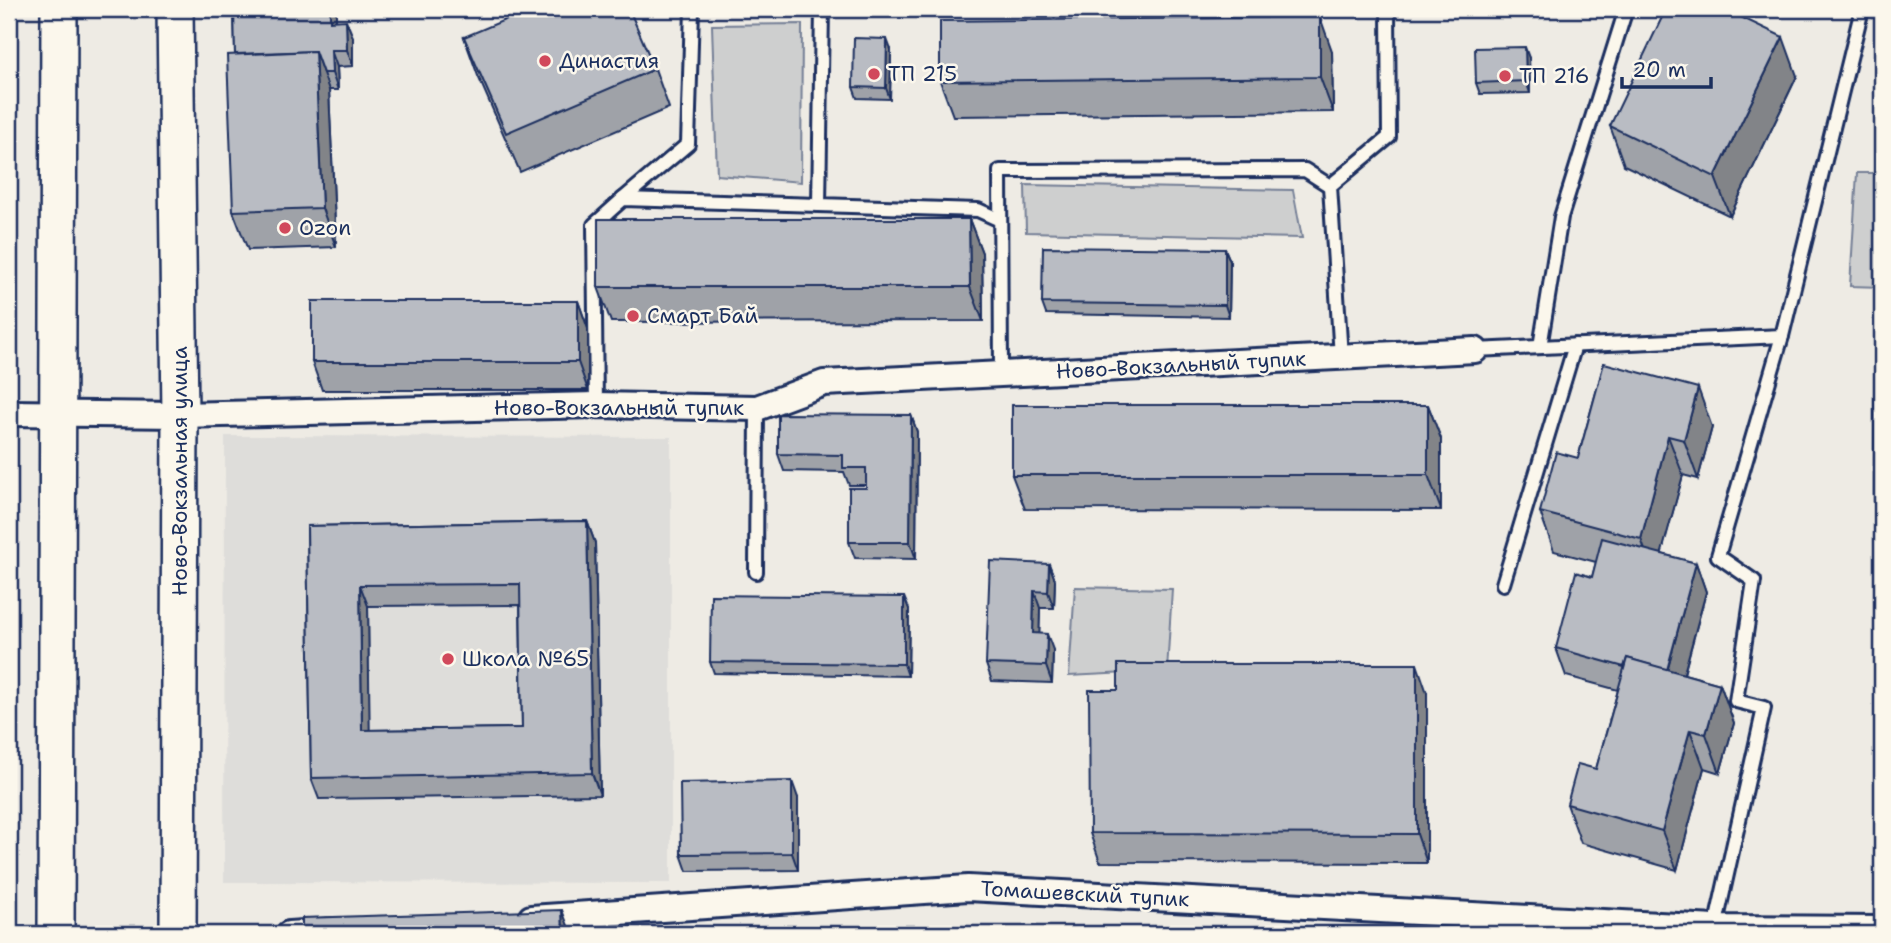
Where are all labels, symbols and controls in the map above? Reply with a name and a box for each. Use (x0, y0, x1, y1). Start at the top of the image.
scale bar (1622, 46, 1711, 90)
place label: Династия (559, 47, 659, 75)
marker: Династия (537, 53, 553, 69)
text: 20 m (1632, 56, 1686, 84)
place label: ТП 215 (888, 60, 957, 88)
place label: ТП 216 (1519, 62, 1589, 90)
marker: ТП 215 (866, 66, 882, 82)
marker: ТП 216 (1497, 68, 1513, 84)
place label: Ozon (299, 214, 351, 242)
marker: Ozon (277, 220, 293, 236)
place label: Смарт Бай (647, 302, 759, 330)
marker: Смарт Бай (625, 308, 641, 324)
street label: Ново-Вокзальный тупик (1055, 344, 1307, 386)
street label: Ново-Вокзальная улица (166, 346, 194, 596)
street label: Ново-Вокзальный тупик (494, 394, 744, 422)
place label: Школа №65 (462, 645, 589, 673)
marker: Школа №65 (440, 651, 456, 667)
street label: Томашевский тупик (980, 875, 1190, 913)

